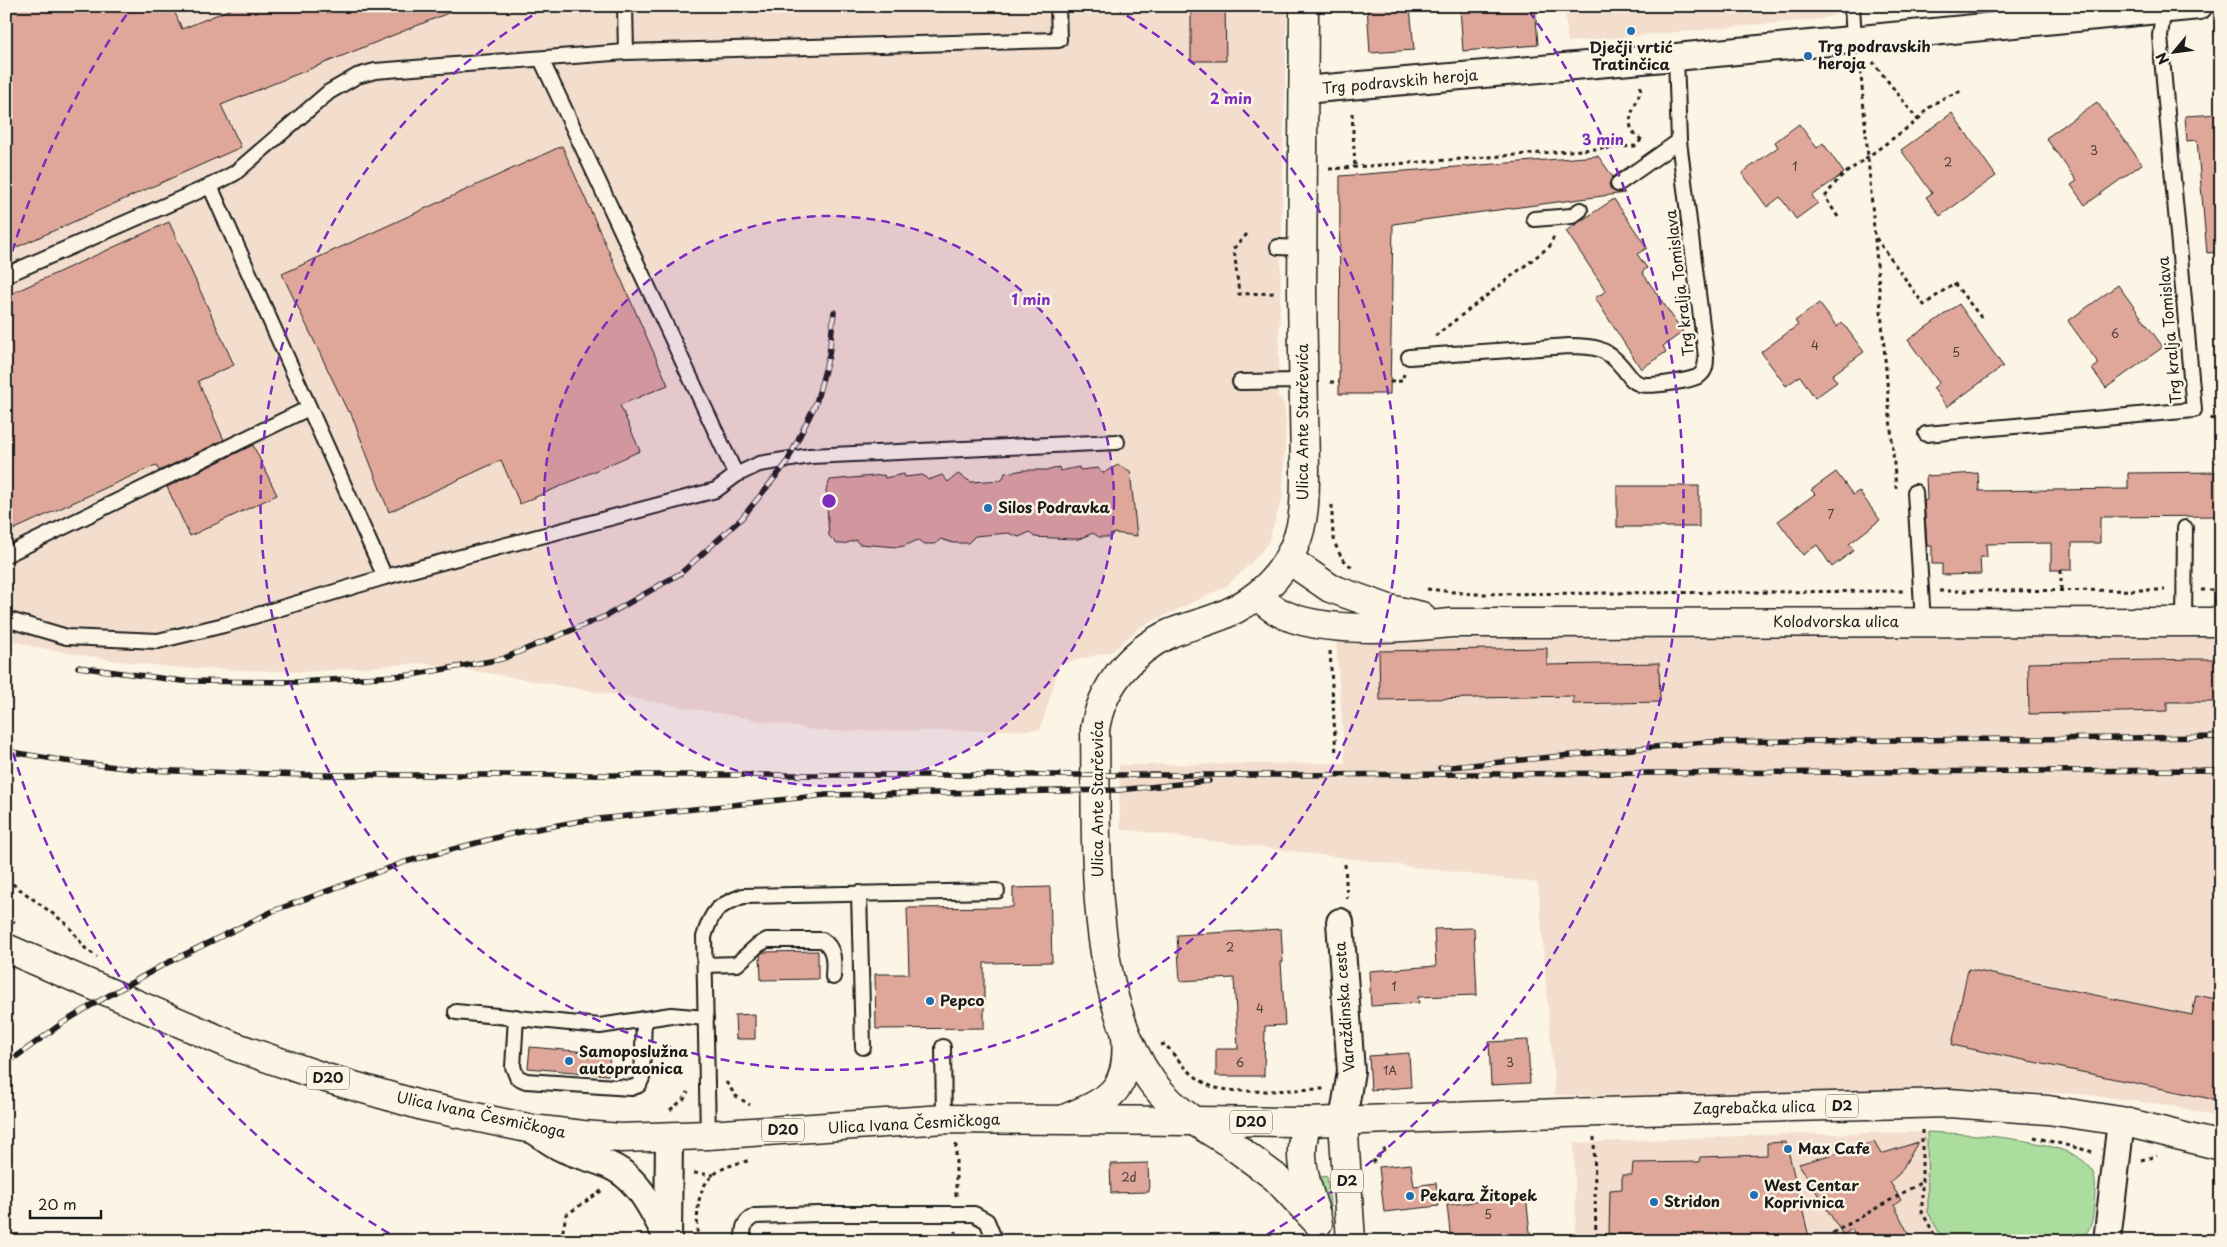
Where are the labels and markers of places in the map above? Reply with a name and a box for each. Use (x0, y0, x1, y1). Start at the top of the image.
marker: Dječji vrtić Tratinčica (1625, 25, 1637, 37)
place label: Trg podravskih heroja (1818, 34, 1931, 74)
place label: Dječji vrtić Tratinčica (1589, 35, 1673, 75)
marker: Trg podravskih heroja (1802, 50, 1814, 62)
centre of rings (820, 492, 838, 510)
place label: Silos Podravka (998, 495, 1111, 518)
marker: Silos Podravka (982, 502, 994, 514)
place label: Pepco (940, 988, 984, 1011)
marker: Pepco (924, 995, 936, 1007)
place label: Samoposlužna autopraonica (579, 1039, 688, 1079)
marker: Samoposlužna autopraonica (563, 1055, 575, 1067)
place label: Max Cafe (1798, 1136, 1870, 1159)
marker: Max Cafe (1782, 1143, 1794, 1155)
place label: West Centar Koprivnica (1764, 1173, 1859, 1213)
place label: Pekara Žitopek (1420, 1183, 1537, 1206)
place label: Stridon (1664, 1189, 1720, 1212)
marker: West Centar Koprivnica (1748, 1189, 1760, 1201)
marker: Pekara Žitopek (1404, 1190, 1416, 1202)
marker: Stridon (1648, 1196, 1660, 1208)

